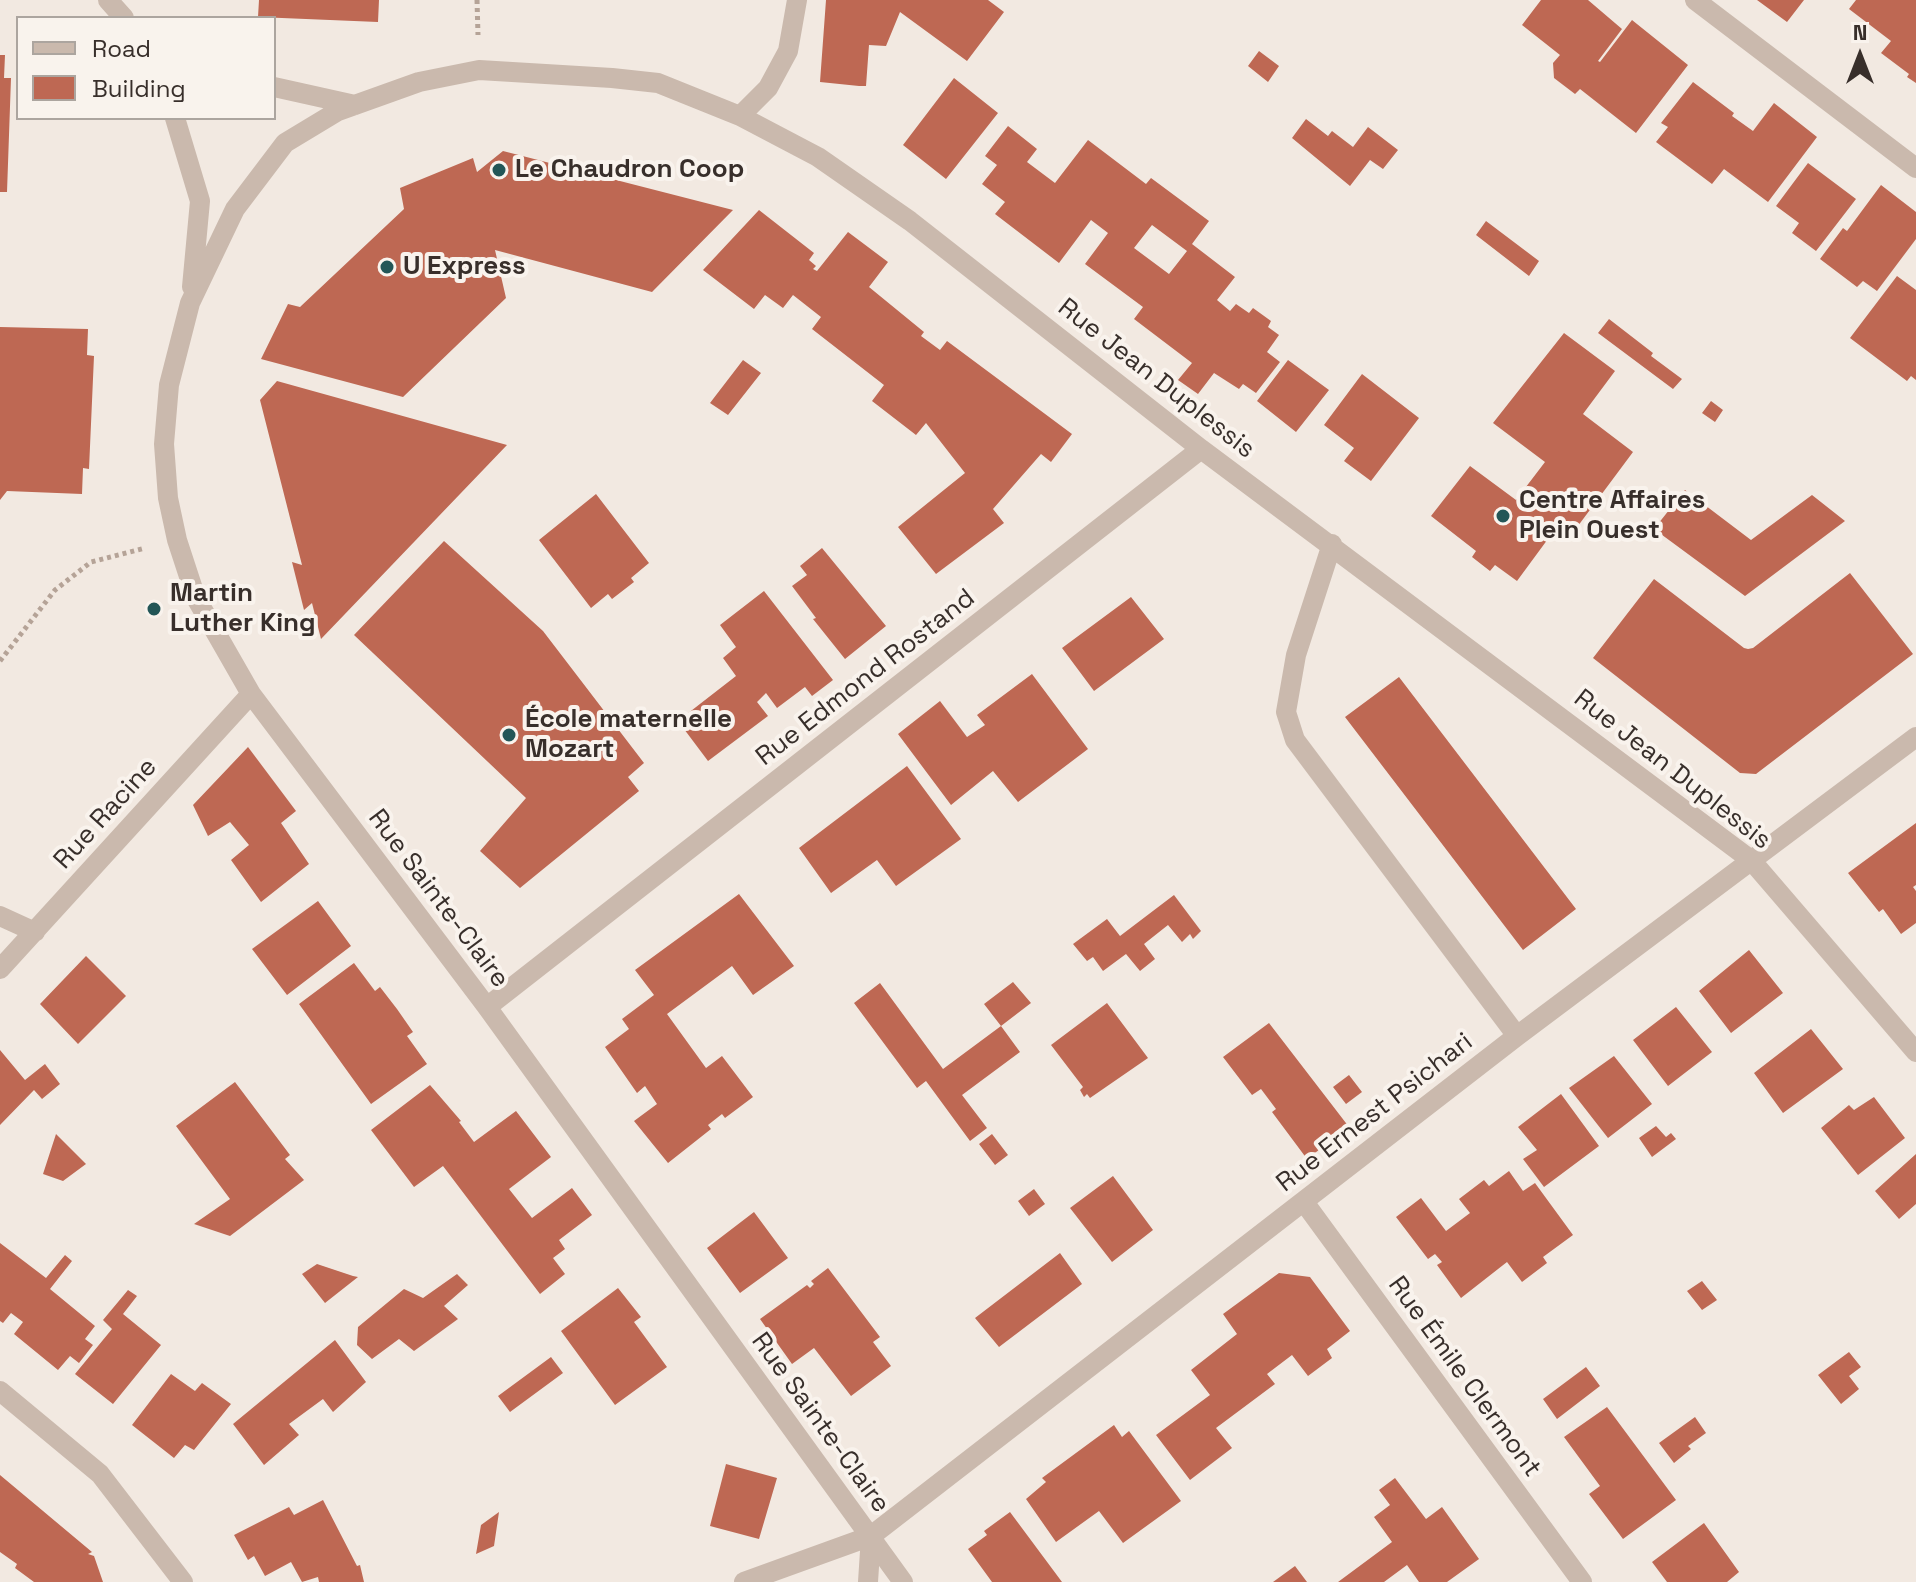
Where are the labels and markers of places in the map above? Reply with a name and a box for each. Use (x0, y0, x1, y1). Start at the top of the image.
place label: Le Chaudron Coop (515, 154, 744, 186)
marker: Le Chaudron Coop (490, 161, 508, 179)
place label: U Express (403, 251, 526, 283)
marker: U Express (378, 258, 396, 276)
place label: Centre Affaires Plein Ouest (1519, 485, 1705, 546)
marker: Centre Affaires Plein Ouest (1494, 507, 1512, 525)
place label: Martin Luther King (170, 578, 316, 640)
marker: Martin Luther King (145, 600, 163, 618)
place label: École maternelle Mozart (525, 704, 732, 766)
marker: École maternelle Mozart (500, 726, 518, 744)

